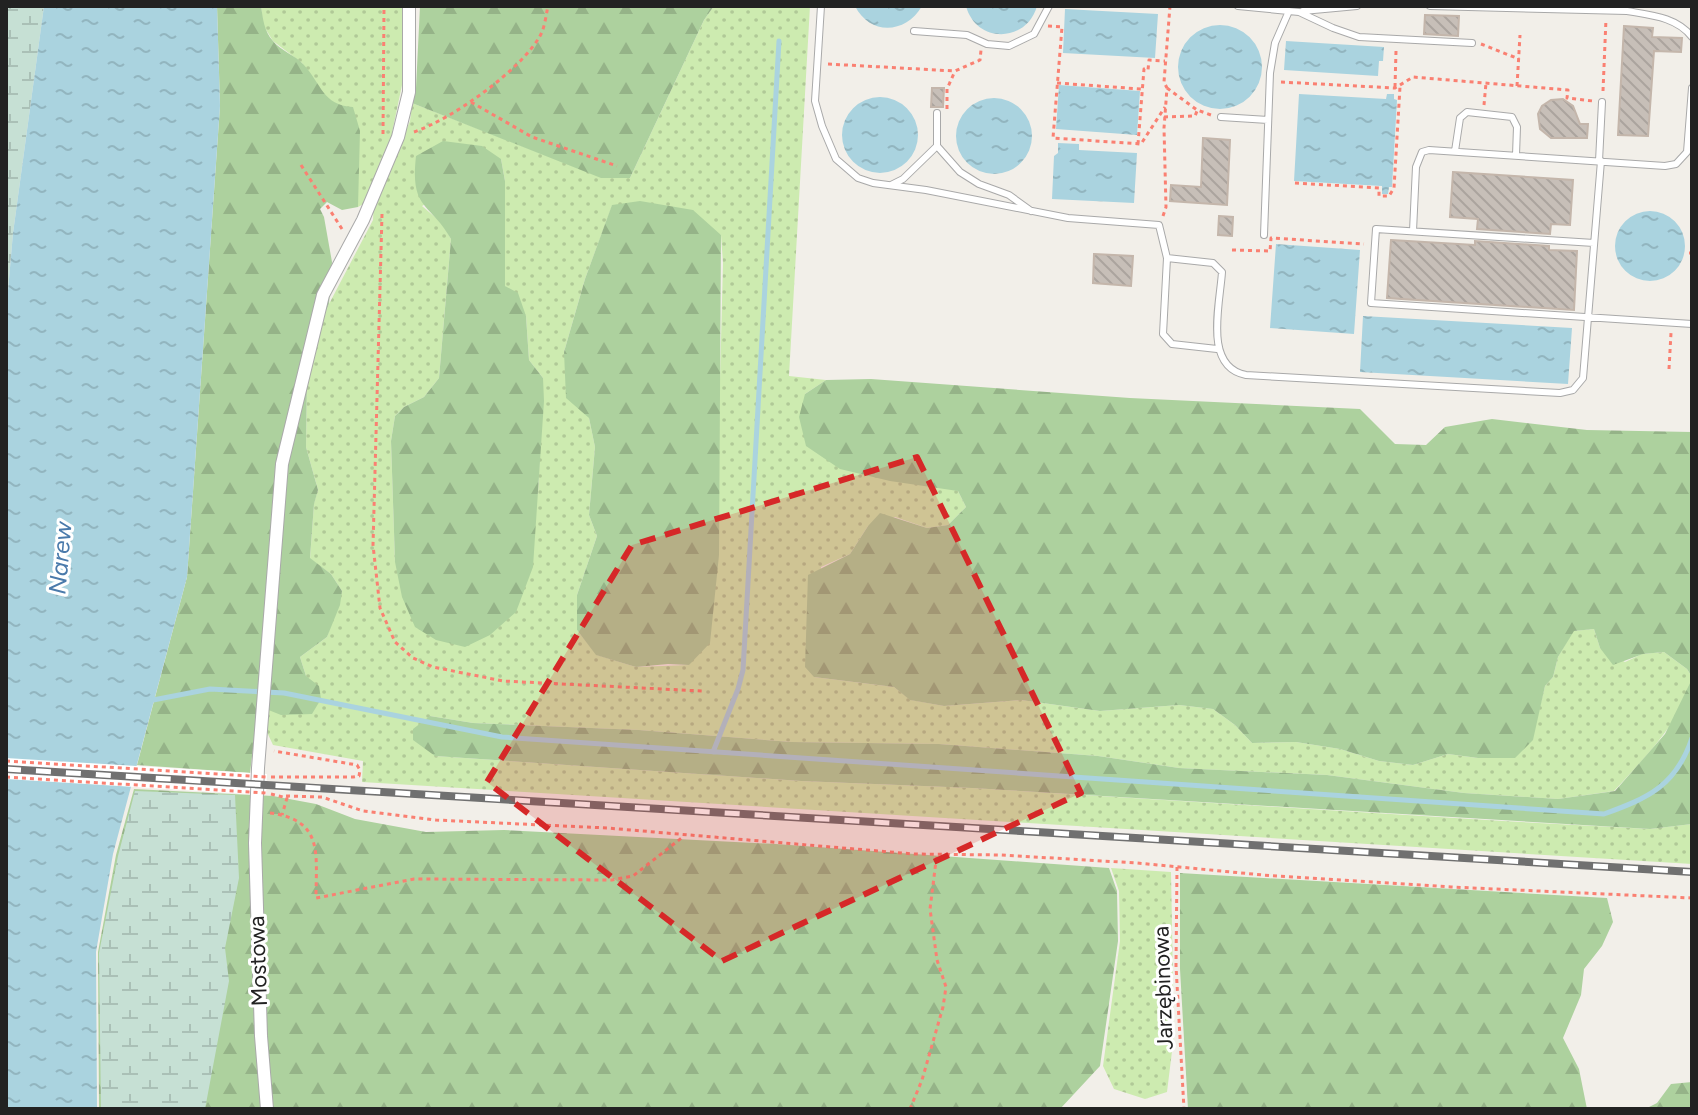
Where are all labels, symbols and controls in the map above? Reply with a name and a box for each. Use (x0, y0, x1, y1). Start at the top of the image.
water label: Narew (42, 519, 78, 596)
street label: Mostowa (243, 915, 273, 1007)
street label: Jarzębinowa (1147, 926, 1179, 1050)

